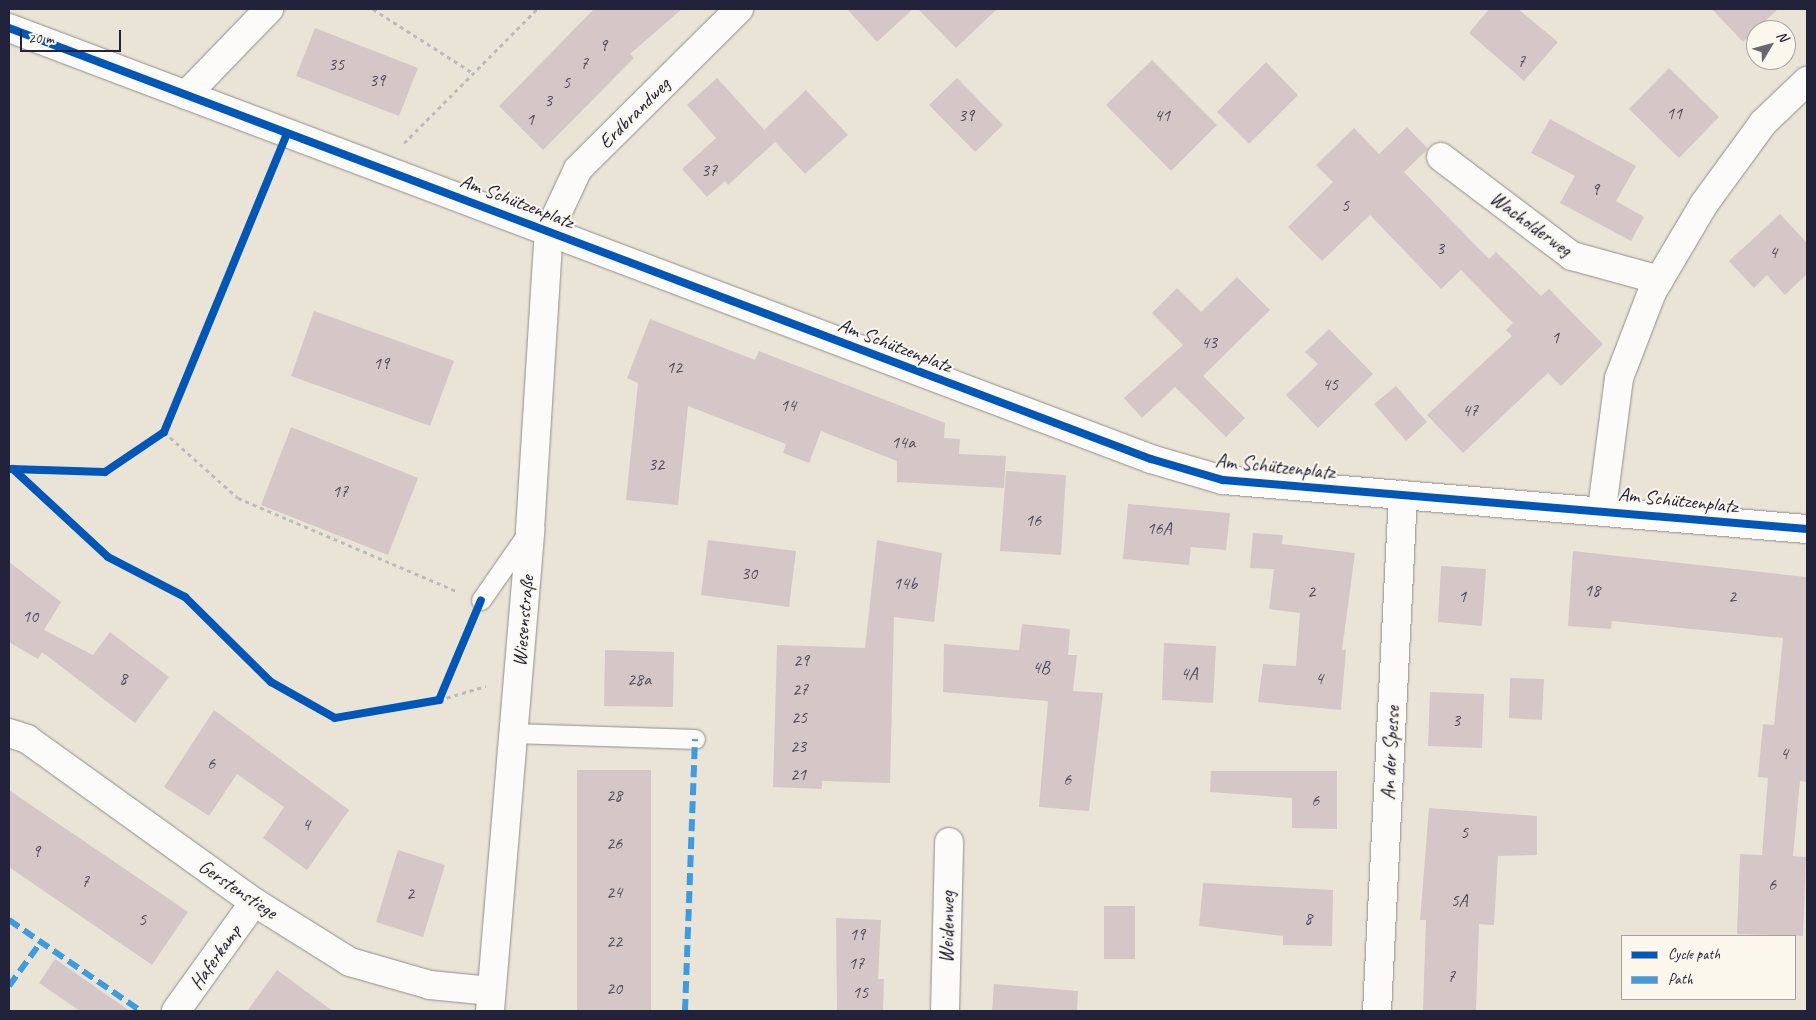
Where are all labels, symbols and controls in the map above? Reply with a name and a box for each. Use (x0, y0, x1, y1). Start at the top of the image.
scale bar (22, 20, 124, 52)
north arrow (1746, 20, 1796, 70)
text: N (1773, 28, 1792, 45)
text: 20 m (28, 29, 54, 48)
house number: 9 (599, 34, 607, 56)
house number: 7 (1517, 50, 1525, 72)
house number: 7 (580, 52, 588, 74)
house number: 35 (328, 53, 344, 75)
house number: 39 (369, 69, 385, 91)
house number: 5 (562, 71, 570, 93)
street label: Erdbrandweg (593, 72, 675, 154)
house number: 3 (544, 89, 552, 111)
house number: 11 (1666, 102, 1682, 124)
house number: 39 (958, 104, 974, 126)
house number: 41 (1154, 104, 1170, 126)
house number: 1 (526, 108, 534, 130)
house number: 37 (701, 159, 717, 181)
street label: Am Schützenplatz (457, 168, 577, 234)
house number: 9 (1591, 178, 1599, 200)
street label: Wacholderweg (1485, 186, 1577, 262)
house number: 5 (1341, 194, 1349, 216)
house number: 3 (1436, 237, 1444, 259)
house number: 4 (1769, 241, 1777, 263)
street label: Am Schützenplatz (835, 312, 955, 378)
house number: 1 (1551, 326, 1559, 348)
house number: 43 (1201, 331, 1217, 353)
house number: 19 (373, 352, 389, 374)
house number: 12 (666, 356, 682, 378)
house number: 45 (1322, 373, 1338, 395)
house number: 14 (780, 394, 796, 416)
house number: 47 (1462, 399, 1478, 421)
house number: 14a (891, 431, 915, 453)
street label: Am Schützenplatz (1214, 448, 1336, 484)
house number: 32 (648, 453, 664, 475)
house number: 17 (332, 480, 348, 502)
street label: Am Schützenplatz (1617, 482, 1739, 518)
house number: 16 (1025, 509, 1041, 531)
house number: 16A (1146, 517, 1172, 539)
house number: 30 (741, 562, 757, 584)
house number: 14b (893, 572, 917, 594)
street label: Wiesenstraße (507, 574, 539, 668)
house number: 18 (1584, 579, 1600, 601)
house number: 2 (1307, 580, 1315, 602)
house number: 1 (1458, 585, 1466, 607)
house number: 2 (1728, 585, 1736, 607)
house number: 10 (22, 605, 38, 627)
house number: 29 (793, 649, 809, 671)
house number: 4B (1032, 656, 1050, 678)
house number: 4A (1180, 662, 1198, 684)
house number: 8 (119, 667, 127, 689)
house number: 4 (1315, 667, 1323, 689)
house number: 28a (627, 668, 651, 690)
house number: 27 (792, 678, 808, 700)
street label: An der Spesse (1376, 705, 1404, 801)
house number: 25 (791, 706, 807, 728)
house number: 3 (1452, 709, 1460, 731)
house number: 23 (790, 735, 806, 757)
house number: 4 (1780, 742, 1788, 764)
house number: 6 (207, 752, 215, 774)
house number: 21 (790, 763, 806, 785)
house number: 6 (1063, 768, 1071, 790)
house number: 28 (606, 784, 622, 806)
house number: 6 (1311, 789, 1319, 811)
house number: 4 (302, 813, 310, 835)
house number: 5 (1460, 821, 1468, 843)
house number: 26 (606, 832, 622, 854)
house number: 9 (32, 840, 40, 862)
street label: Gerstenstiege (194, 854, 282, 924)
house number: 7 (81, 870, 89, 892)
house number: 6 (1768, 873, 1776, 895)
house number: 24 (606, 881, 622, 903)
house number: 2 (406, 882, 414, 904)
house number: 5A (1450, 889, 1468, 911)
street label: Weidenweg (934, 891, 960, 963)
house number: 8 (1304, 907, 1312, 929)
house number: 5 (138, 908, 146, 930)
street label: Haferkamp (184, 920, 246, 994)
house number: 19 (849, 923, 865, 945)
house number: 22 (606, 930, 622, 952)
legend (1621, 935, 1796, 1000)
text: Cycle path (1668, 945, 1720, 964)
house number: 17 (848, 952, 864, 974)
house number: 7 (1447, 965, 1455, 987)
text: Path (1668, 970, 1693, 989)
house number: 20 (606, 977, 622, 999)
house number: 15 (852, 981, 868, 1003)

